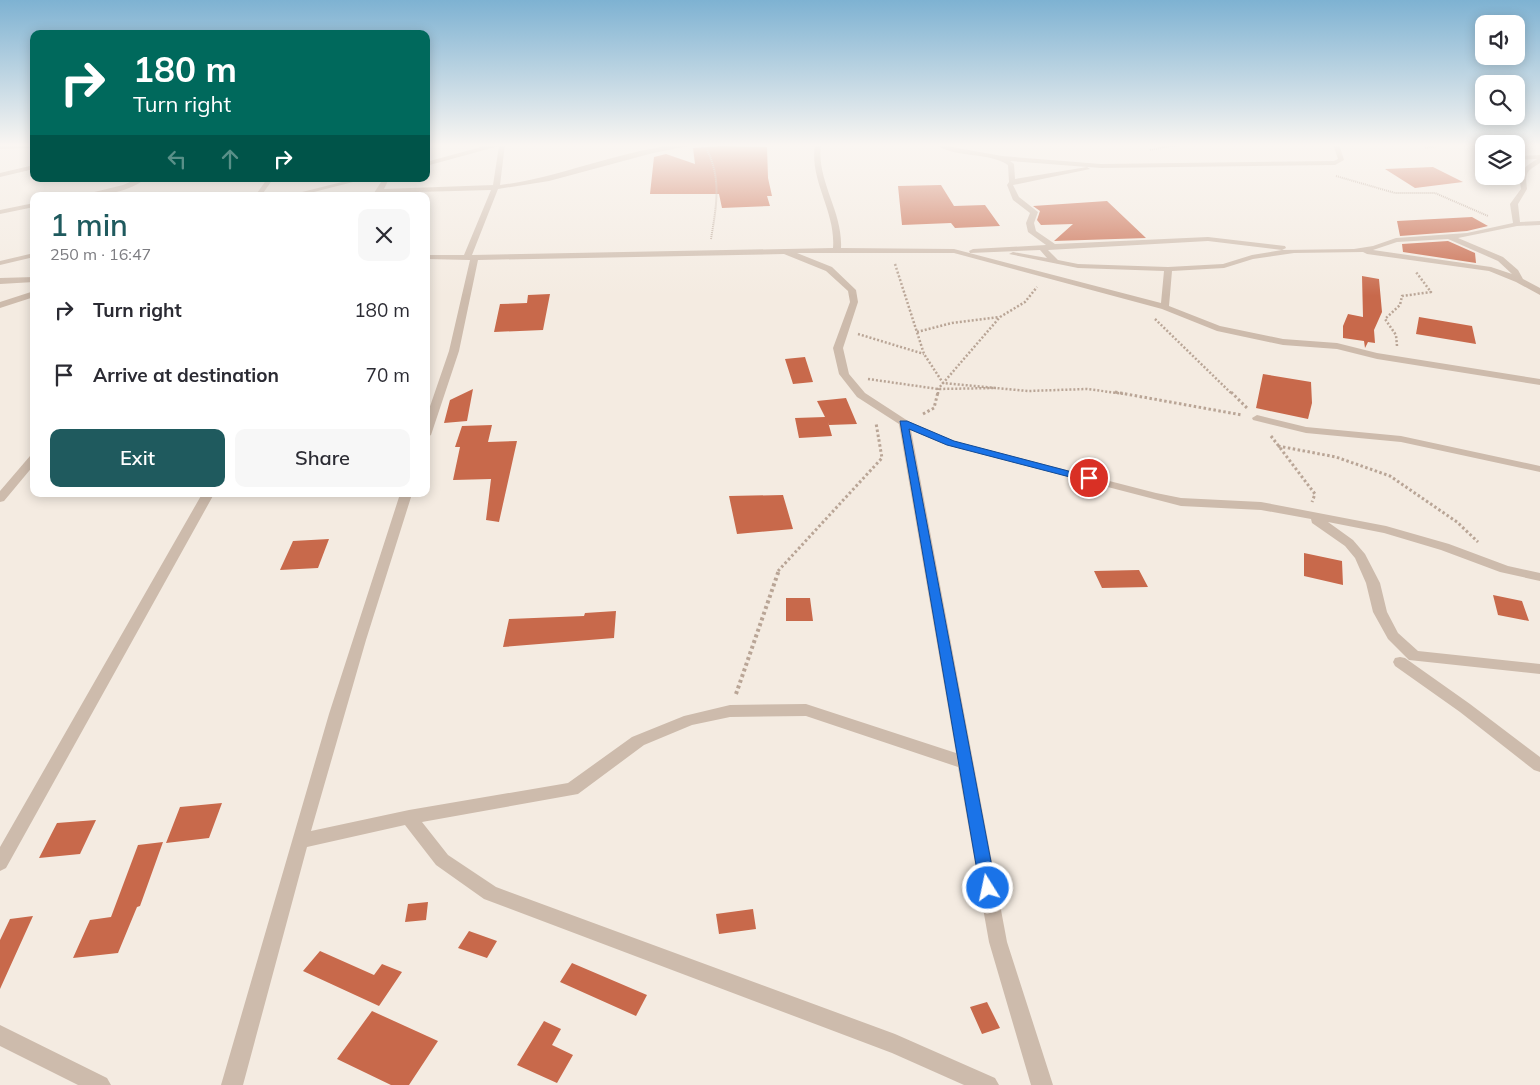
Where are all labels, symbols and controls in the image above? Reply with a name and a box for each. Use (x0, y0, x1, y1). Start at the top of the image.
map controls (1475, 15, 1525, 185)
button: sound (1475, 15, 1525, 65)
text: 180 m (133, 47, 237, 91)
icon: right (50, 50, 115, 115)
button: search (1475, 75, 1525, 125)
text: Turn right (133, 90, 231, 118)
button: layers (1475, 135, 1525, 185)
icon: left (163, 145, 191, 173)
icon: ahead (216, 145, 244, 173)
icon: right (269, 145, 297, 173)
text: 1 min (50, 206, 128, 244)
button: close (358, 209, 410, 261)
text: 250 m · 16:47 (50, 244, 151, 264)
icon: right (50, 296, 78, 324)
text: Turn right (93, 298, 182, 322)
text: 180 m (354, 298, 410, 322)
icon: arrive (50, 361, 78, 389)
text: Arrive at destination (93, 363, 279, 387)
text: 70 m (366, 363, 410, 387)
button: Exit (50, 429, 225, 487)
button: Share (235, 429, 410, 487)
pin (1068, 457, 1110, 499)
icon: arrive (1075, 464, 1103, 492)
position arrow (961, 861, 1013, 913)

